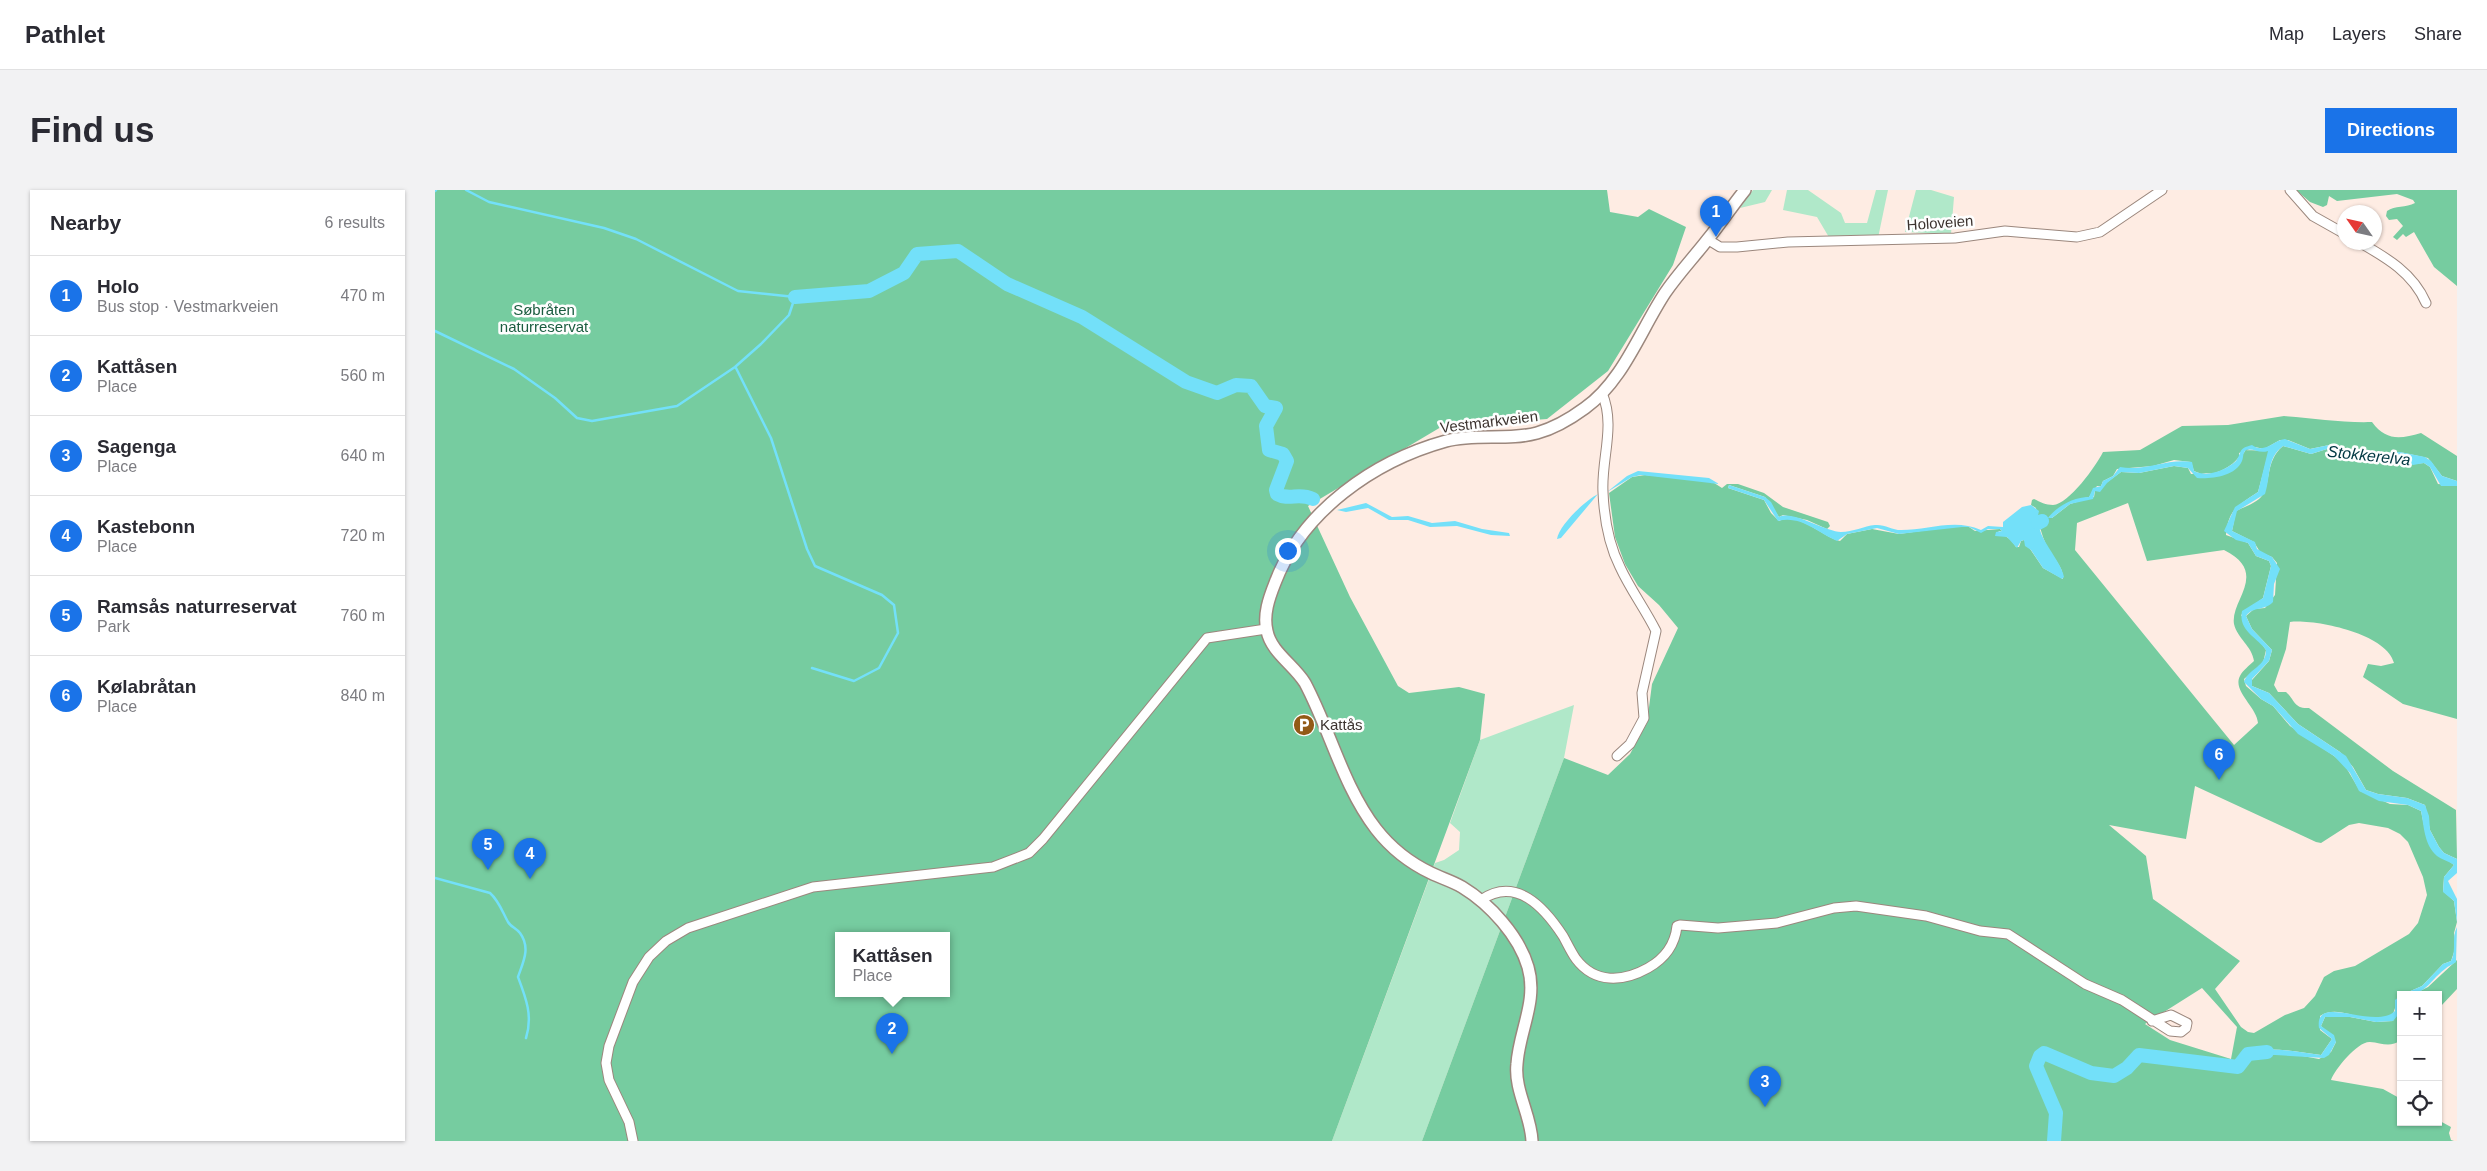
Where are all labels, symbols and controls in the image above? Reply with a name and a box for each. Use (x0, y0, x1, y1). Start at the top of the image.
text: Pathlet (25, 21, 105, 48)
text: Map (2269, 24, 2304, 44)
text: Layers (2332, 24, 2386, 44)
text: Share (2414, 24, 2462, 44)
button: Directions (2325, 108, 2457, 153)
text: Find us (30, 110, 154, 149)
pin: 1 (1700, 196, 1732, 237)
north arrow (2337, 205, 2382, 250)
text: Nearby (50, 211, 121, 234)
street label: Holoveien (1906, 212, 1974, 233)
text: 6 results (325, 214, 385, 231)
text: Holo (97, 276, 139, 297)
text: 1 (62, 287, 70, 304)
text: 470 m (341, 287, 385, 304)
text: Bus stop · Vestmarkveien (97, 298, 278, 315)
park label: Søbråten naturreservat (500, 301, 589, 335)
text: Kattåsen (97, 356, 177, 377)
text: 2 (62, 367, 70, 384)
text: 560 m (341, 367, 385, 384)
text: Place (97, 378, 137, 395)
street label: Vestmarkveien (1439, 407, 1539, 436)
text: Sagenga (97, 436, 176, 457)
water label: Stokkerelva (2326, 443, 2412, 468)
text: 3 (62, 447, 70, 464)
text: 640 m (341, 447, 385, 464)
text: Place (97, 458, 137, 475)
text: Kastebonn (97, 516, 195, 537)
text: 4 (62, 527, 70, 544)
text: 720 m (341, 527, 385, 544)
text: Place (97, 538, 137, 555)
your location (1275, 538, 1301, 564)
text: Ramsås naturreservat (97, 596, 297, 617)
text: 5 (62, 607, 70, 624)
text: 760 m (341, 607, 385, 624)
text: Park (97, 618, 130, 635)
text: Kølabråtan (97, 676, 196, 697)
text: 6 (62, 687, 70, 704)
text: 840 m (341, 687, 385, 704)
text: Place (97, 698, 137, 715)
parking icon: Kattås (1292, 713, 1316, 737)
place label: Kattås (1320, 716, 1363, 733)
pin: 6 (2203, 739, 2235, 780)
pin: 5 (472, 829, 504, 870)
pin: 4 (514, 838, 546, 879)
popup (835, 932, 950, 997)
text: Kattåsen (852, 945, 933, 966)
text: Place (852, 967, 892, 984)
map controls (2397, 991, 2442, 1126)
button: + (2397, 991, 2442, 1036)
pin: 2 (876, 1013, 908, 1054)
button: − (2397, 1036, 2442, 1081)
pin: 3 (1749, 1066, 1781, 1107)
button: locate (2397, 1081, 2442, 1126)

